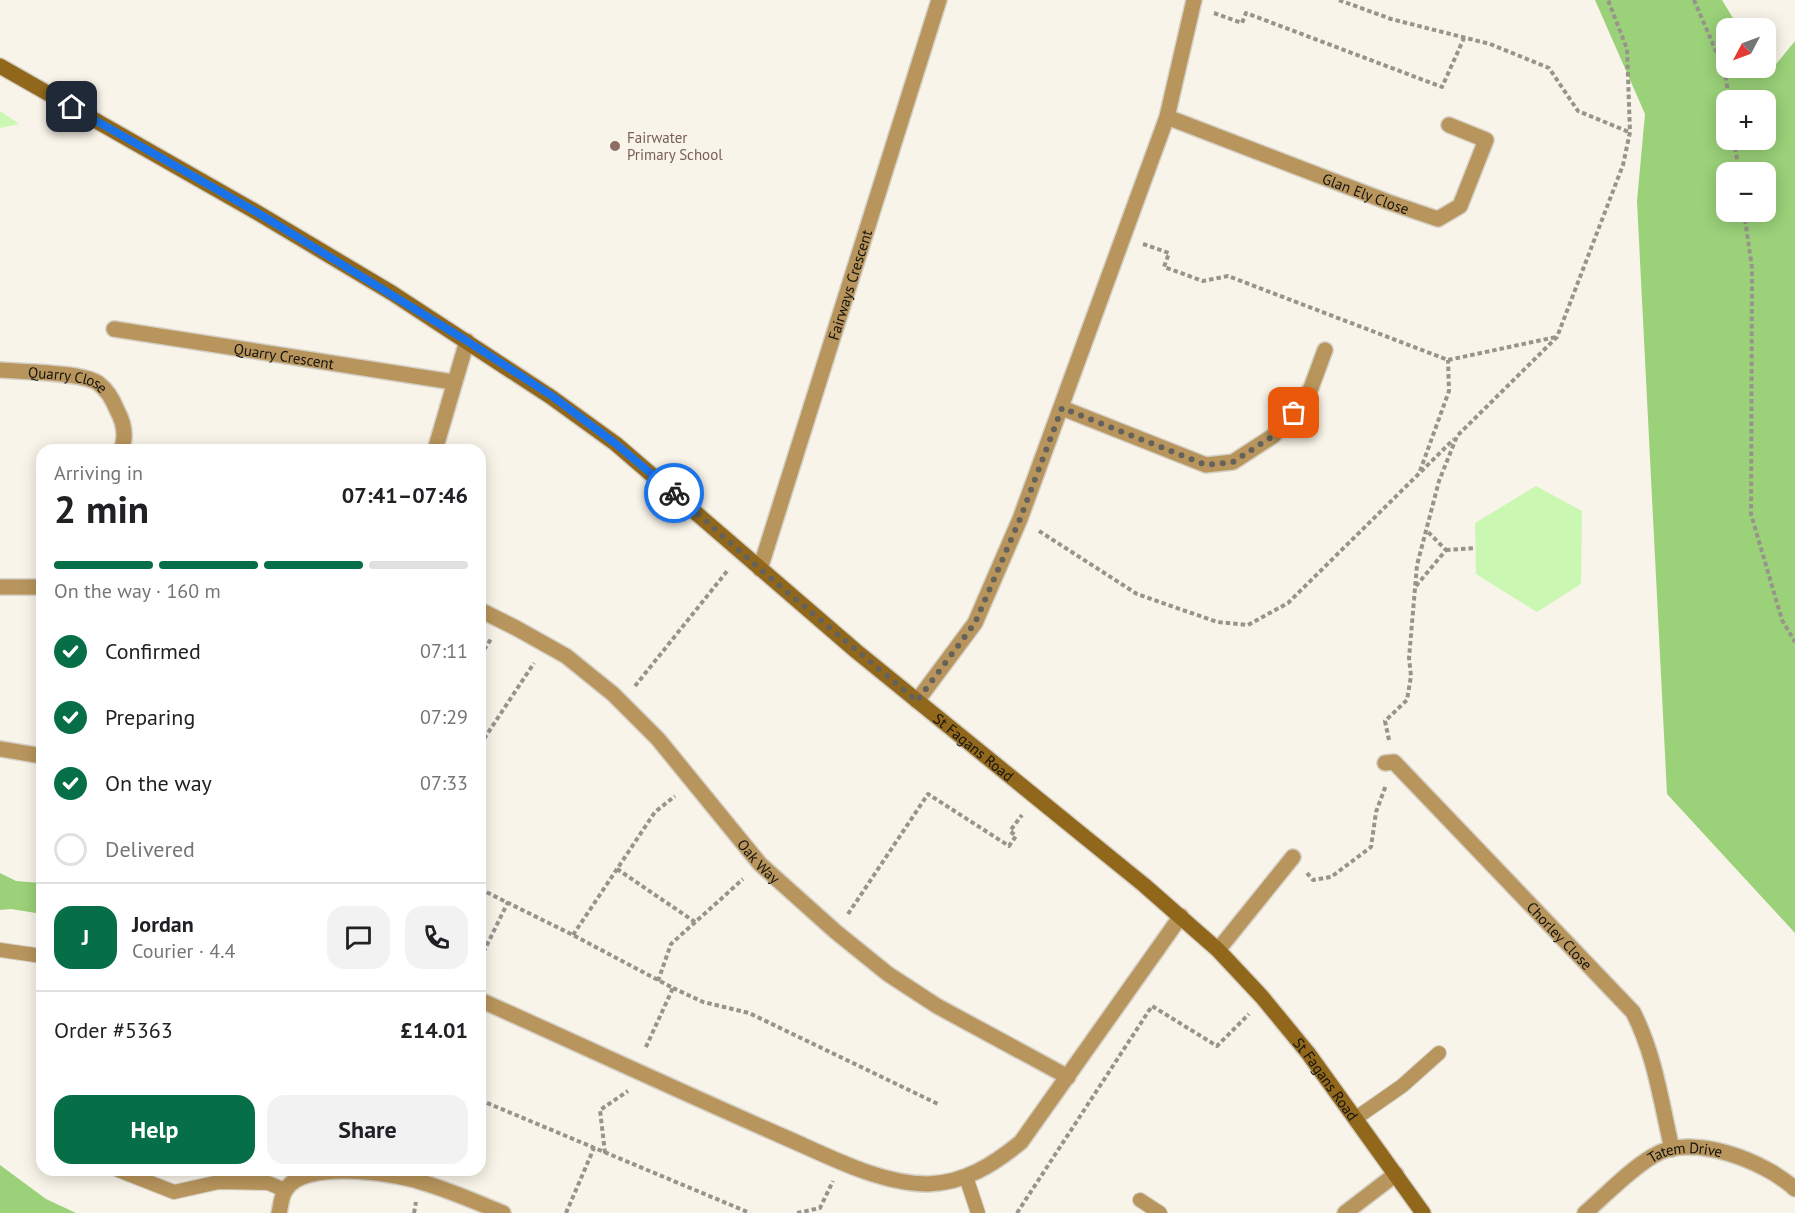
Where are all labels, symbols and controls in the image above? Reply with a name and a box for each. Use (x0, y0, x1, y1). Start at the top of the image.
north arrow (1716, 18, 1776, 78)
map controls (1716, 18, 1776, 222)
pin (46, 81, 97, 132)
icon: home (55, 90, 88, 123)
button: + (1716, 90, 1776, 150)
place label: Fairwater Primary School (627, 128, 723, 164)
marker: Fairwater Primary School (608, 139, 622, 153)
button: − (1716, 162, 1776, 222)
street label: Glan Ely Close (1320, 168, 1412, 218)
street label: Fairways Crescent (823, 227, 876, 342)
street label: Quarry Crescent (232, 338, 335, 373)
street label: Quarry Close (28, 362, 112, 397)
pin (1268, 387, 1319, 438)
icon: bag (1277, 396, 1310, 429)
text: Arriving in (54, 460, 143, 486)
courier (644, 463, 704, 523)
icon: bike (658, 477, 691, 510)
text: 07:41–07:46 (342, 481, 468, 509)
text: 2 min (54, 483, 149, 534)
text: On the way · 160 m (54, 578, 221, 604)
icon: check (54, 635, 87, 668)
text: Confirmed (105, 637, 201, 665)
text: 07:11 (420, 638, 468, 664)
icon: check (54, 701, 87, 734)
text: Preparing (105, 703, 195, 731)
text: 07:29 (420, 704, 468, 730)
street label: St Fagans Road (930, 708, 1018, 785)
icon: check (54, 767, 87, 800)
text: On the way (105, 769, 212, 797)
text: 07:33 (420, 770, 468, 796)
text: Delivered (105, 835, 195, 863)
street label: Oak Way (734, 835, 784, 887)
street label: Chorley Close (1523, 897, 1597, 973)
button: chat (327, 906, 390, 969)
button: phone (405, 906, 468, 969)
text: Jordan (132, 910, 194, 938)
text: J (82, 923, 89, 951)
text: Courier · 4.4 (132, 938, 235, 964)
text: Order #5363 (54, 1016, 173, 1044)
text: £14.01 (400, 1016, 468, 1044)
street label: St Fagans Road (1289, 1033, 1363, 1124)
button: Help (54, 1095, 255, 1164)
button: Share (267, 1095, 468, 1164)
street label: Tatem Drive (1644, 1137, 1725, 1167)

